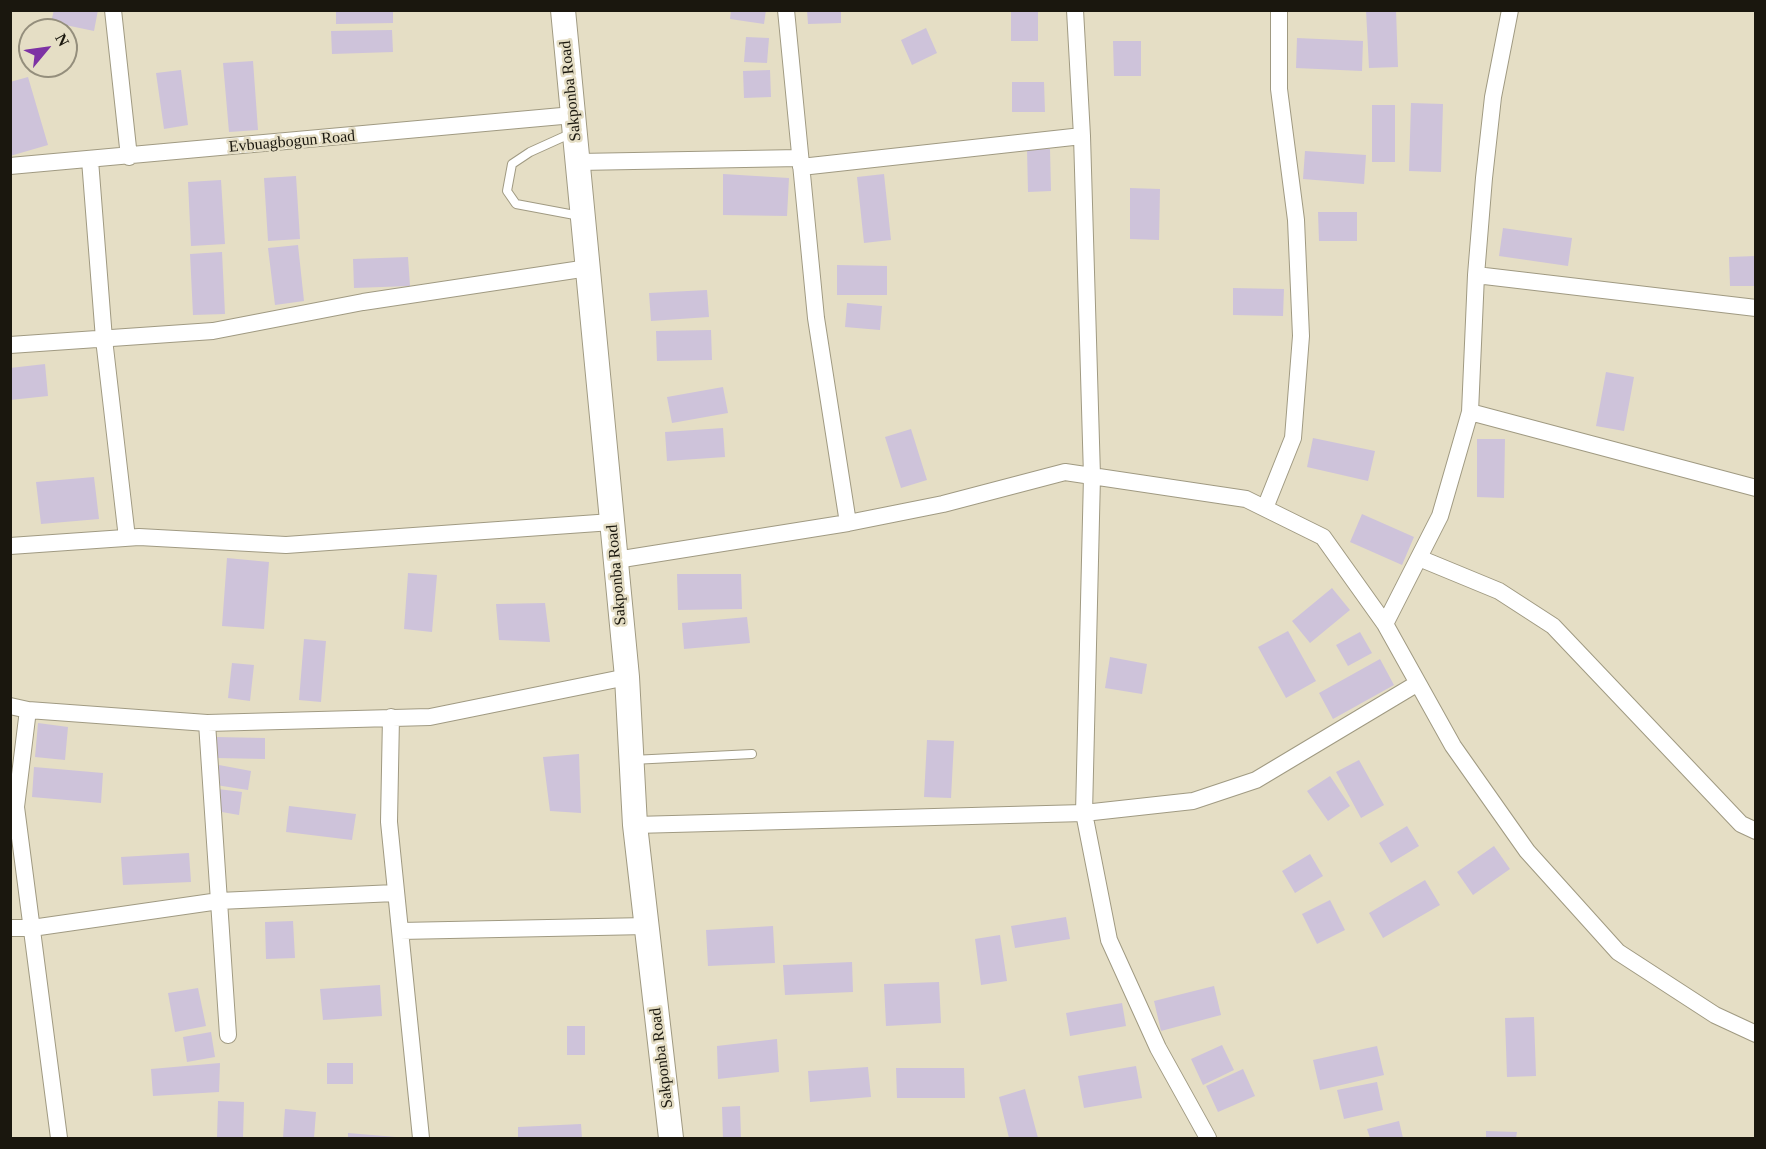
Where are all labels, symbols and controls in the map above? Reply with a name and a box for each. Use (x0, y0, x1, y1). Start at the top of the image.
north arrow (18, 18, 78, 78)
text: N (52, 31, 73, 49)
street label: Sakponba Road (556, 40, 586, 142)
street label: Evbuagbogun Road (228, 127, 356, 157)
street label: Sakponba Road (603, 524, 631, 626)
street label: Sakponba Road (646, 1007, 678, 1109)

